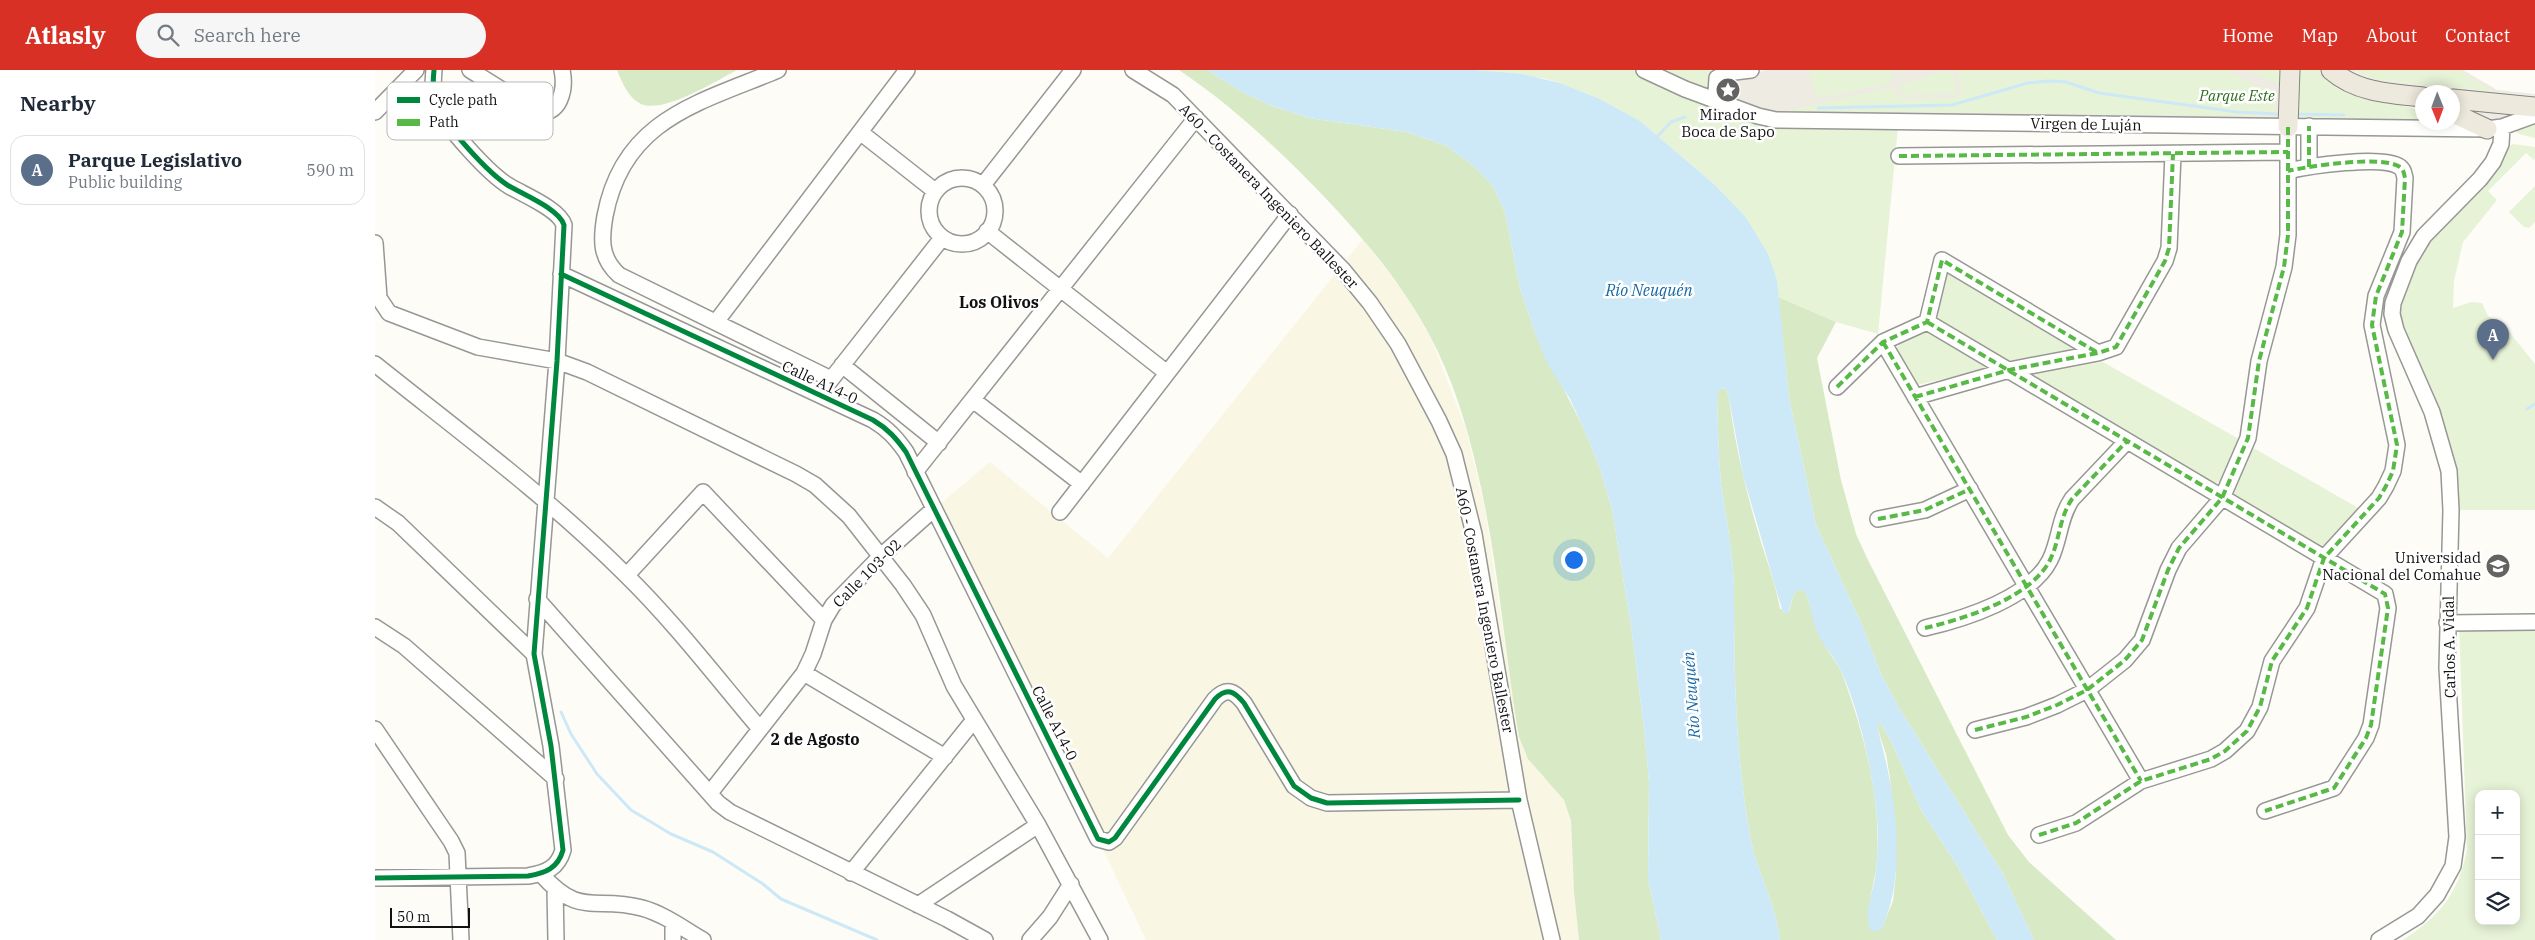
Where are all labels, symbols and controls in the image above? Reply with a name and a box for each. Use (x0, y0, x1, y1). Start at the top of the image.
search box (136, 13, 486, 58)
text: Atlasly (25, 19, 106, 51)
icon: search (154, 21, 182, 49)
text: Search here (194, 23, 301, 47)
text: Home (2222, 24, 2274, 47)
text: Map (2302, 24, 2338, 47)
text: About (2366, 24, 2417, 47)
text: Contact (2445, 24, 2510, 47)
place icon: Mirador Boca de Sapo (1715, 77, 1741, 103)
legend (387, 82, 553, 140)
north arrow (2415, 85, 2460, 130)
park label: Parque Este (2198, 86, 2275, 105)
text: Nearby (20, 89, 96, 117)
text: Cycle path (429, 91, 498, 109)
street label: A60 - Costanera Ingeniero Ballester (1175, 99, 1363, 293)
place label: Mirador Boca de Sapo (1681, 105, 1775, 141)
text: Path (429, 113, 459, 131)
street label: Virgen de Luján (2030, 114, 2142, 134)
text: Parque Legislativo (68, 148, 242, 172)
text: A (31, 160, 43, 180)
text: 590 m (306, 160, 354, 180)
text: Public building (68, 172, 182, 192)
water label: Río Neuquén (1604, 280, 1693, 300)
district label: Los Olivos (959, 292, 1039, 312)
pin: A (2477, 319, 2509, 360)
street label: Calle A14-0 (779, 356, 861, 408)
street label: A60 - Costanera Ingeniero Ballester (1452, 485, 1518, 735)
street label: Calle 103-02 (829, 535, 905, 611)
your location (1561, 547, 1587, 573)
place label: Universidad Nacional del Comahue (2322, 548, 2481, 584)
school or university icon: Universidad Nacional del Comahue (2485, 553, 2511, 579)
street label: Carlos A. Vidal (2439, 596, 2459, 698)
water label: Río Neuquén (1678, 651, 1704, 740)
street label: Calle A14-0 (1028, 682, 1082, 764)
district label: 2 de Agosto (771, 729, 859, 749)
map controls (2475, 790, 2520, 925)
button: + (2475, 790, 2520, 835)
button: − (2475, 835, 2520, 880)
button: layers (2475, 880, 2520, 925)
scale bar (390, 905, 470, 928)
text: 50 m (397, 908, 430, 926)

